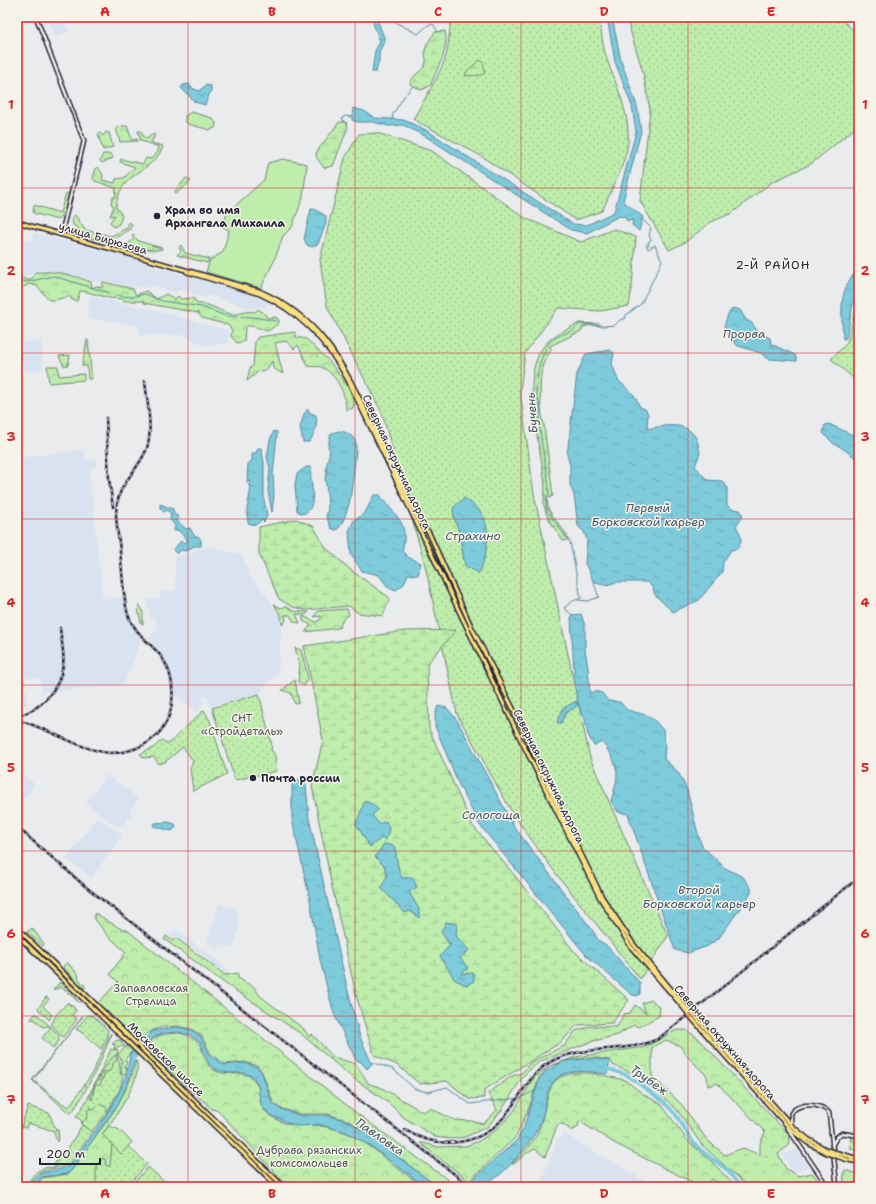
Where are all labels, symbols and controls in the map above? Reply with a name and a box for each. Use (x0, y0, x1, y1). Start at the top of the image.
text: A (100, 3, 110, 20)
text: B (268, 3, 276, 20)
text: C (434, 3, 442, 20)
text: D (599, 3, 609, 20)
text: E (767, 3, 776, 20)
text: 1 (8, 96, 14, 113)
text: 1 (862, 96, 868, 113)
place label: Храм во имя Архангела Михаила (165, 203, 286, 231)
marker: Храм во имя Архангела Михаила (152, 211, 162, 221)
street label: улица Бирюзова (57, 219, 149, 258)
district label: 2-Й РАЙОН (735, 257, 811, 273)
text: 2 (6, 262, 16, 279)
text: 2 (860, 262, 870, 279)
water label: Прорва (723, 326, 765, 342)
street label: Северная окружная дорога (359, 392, 435, 532)
water label: Бучень (523, 392, 541, 434)
text: 3 (6, 428, 16, 445)
text: 3 (860, 428, 870, 445)
water label: Первый Борковской карьер (591, 500, 705, 530)
water label: Страхино (445, 528, 501, 544)
text: 4 (6, 594, 16, 611)
text: 4 (860, 594, 870, 611)
street label: Северная окружная дорога (509, 707, 588, 846)
park label: СНТ «Стройдеталь» (201, 711, 283, 739)
text: 5 (7, 759, 15, 776)
text: 5 (861, 759, 869, 776)
place label: Почта россии (261, 771, 340, 786)
marker: Почта россии (248, 773, 258, 783)
water label: Сологоща (462, 807, 520, 823)
water label: Второй Борковской карьер (642, 882, 756, 912)
text: 6 (6, 925, 16, 942)
text: 6 (860, 925, 870, 942)
park label: Запавловская Стрелица (114, 981, 188, 1009)
street label: Северная окружная дорога (671, 982, 779, 1103)
street label: Московское шоссе (124, 1019, 207, 1100)
water label: Трубеж (627, 1061, 672, 1099)
text: 7 (6, 1091, 16, 1108)
text: 7 (860, 1091, 870, 1108)
water label: Павловка (353, 1114, 407, 1160)
scale bar (40, 1140, 100, 1166)
park label: Дубрава рязанских комсомольцев (256, 1143, 362, 1171)
text: 200 m (46, 1146, 85, 1162)
text: A (100, 1185, 110, 1202)
text: B (268, 1185, 276, 1202)
text: C (434, 1185, 442, 1202)
text: D (599, 1185, 609, 1202)
text: E (767, 1185, 776, 1202)

